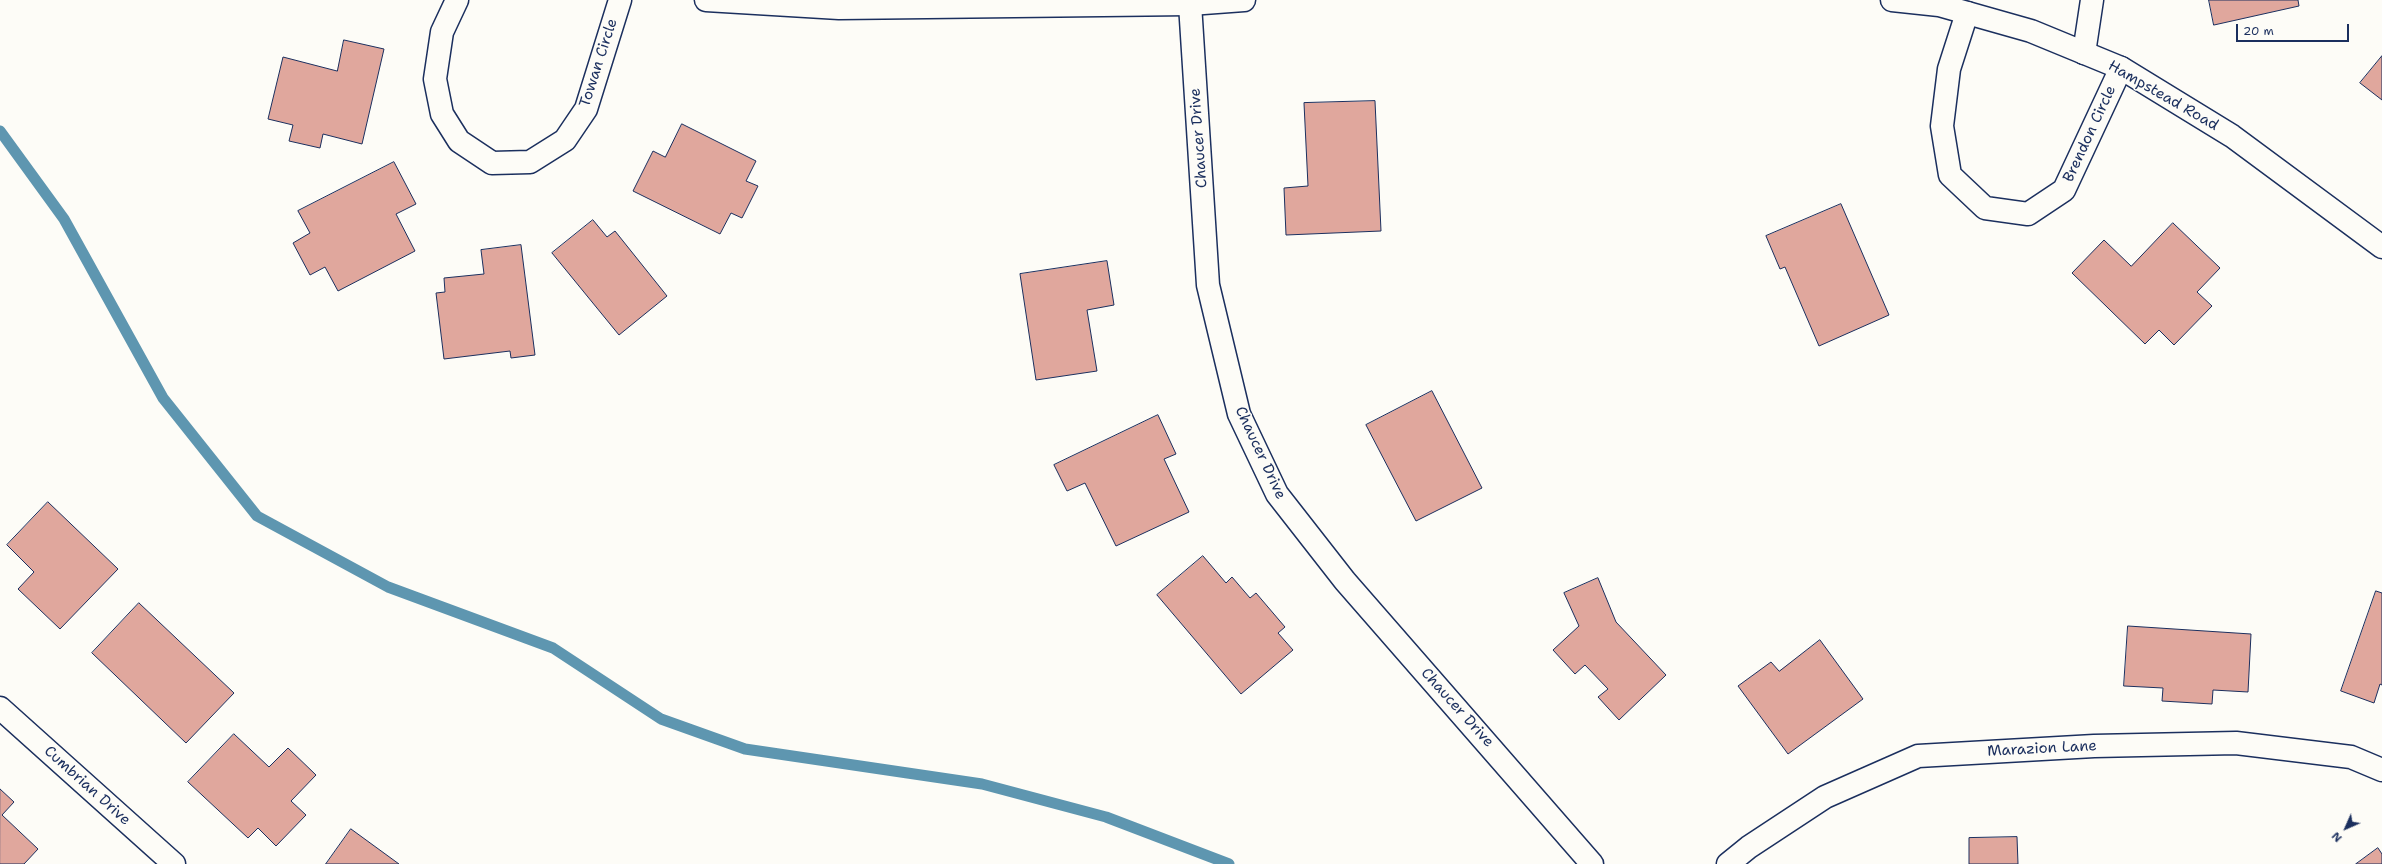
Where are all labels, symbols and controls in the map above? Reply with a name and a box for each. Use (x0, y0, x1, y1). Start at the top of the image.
street label: Towan Circle (576, 16, 622, 110)
scale bar (2238, 16, 2351, 42)
text: 20 m (2243, 23, 2274, 39)
street label: Hampstead Road (2105, 57, 2221, 135)
street label: Brendon Circle (2060, 83, 2120, 185)
street label: Chaucer Drive (1187, 87, 1211, 189)
street label: Chaucer Drive (1231, 404, 1289, 502)
street label: Chaucer Drive (1417, 665, 1497, 751)
street label: Marazion Lane (1987, 737, 2097, 761)
street label: Cumbrian Drive (40, 742, 134, 830)
north arrow (2326, 808, 2366, 848)
text: N (2329, 828, 2346, 845)

